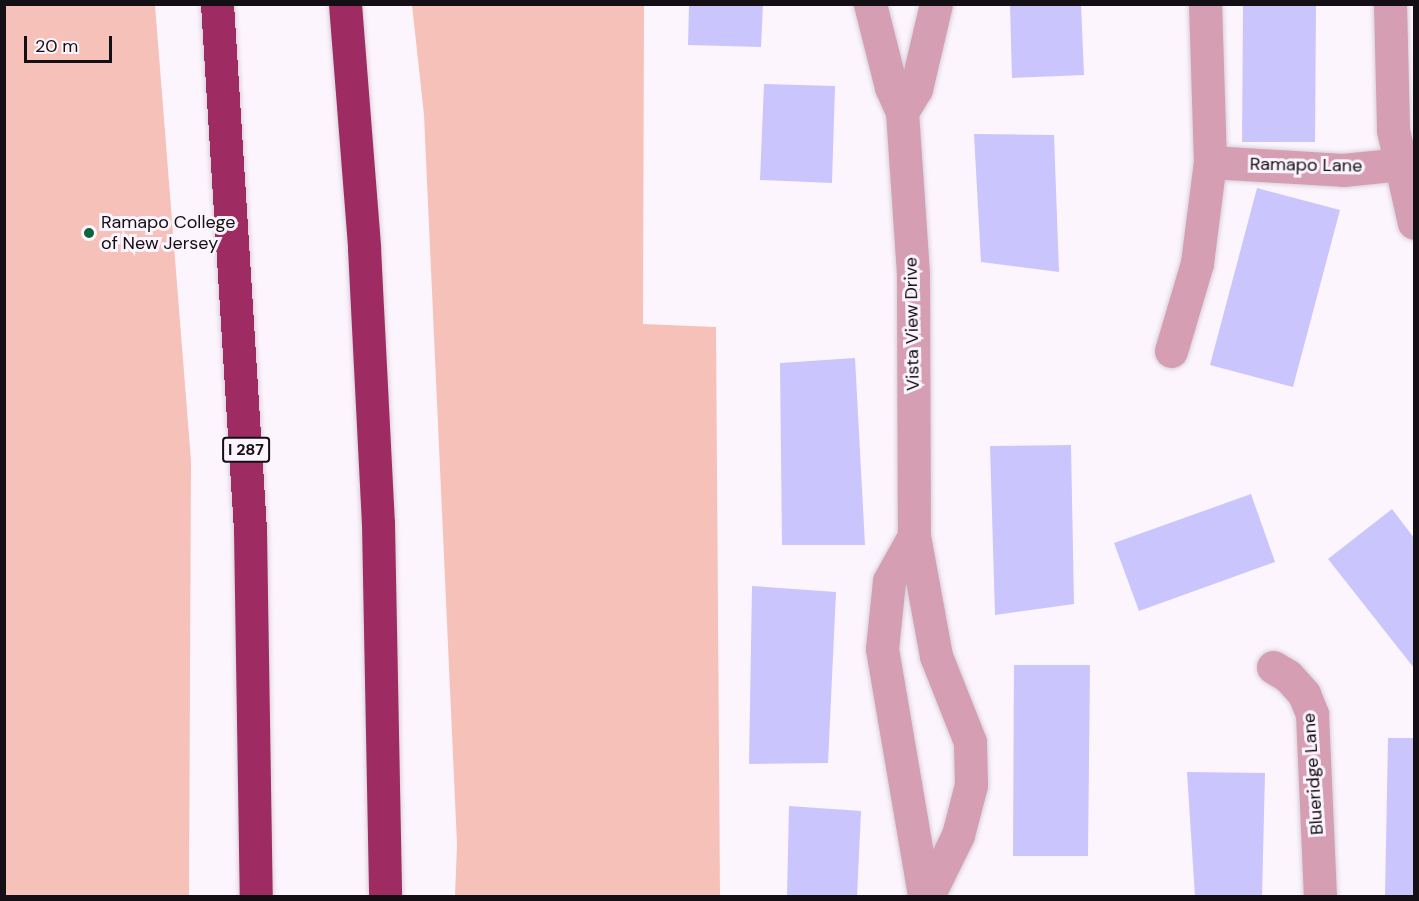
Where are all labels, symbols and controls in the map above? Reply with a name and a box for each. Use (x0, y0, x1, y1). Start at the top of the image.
scale bar (27, 24, 116, 62)
text: 20 m (35, 34, 78, 58)
street label: Ramapo Lane (1250, 153, 1362, 177)
place label: Ramapo College of New Jersey (101, 212, 235, 254)
marker: Ramapo College of New Jersey (82, 226, 96, 240)
street label: Vista View Drive (900, 257, 924, 391)
road number: I 287 (222, 437, 270, 463)
street label: Blueridge Lane (1298, 712, 1328, 836)

